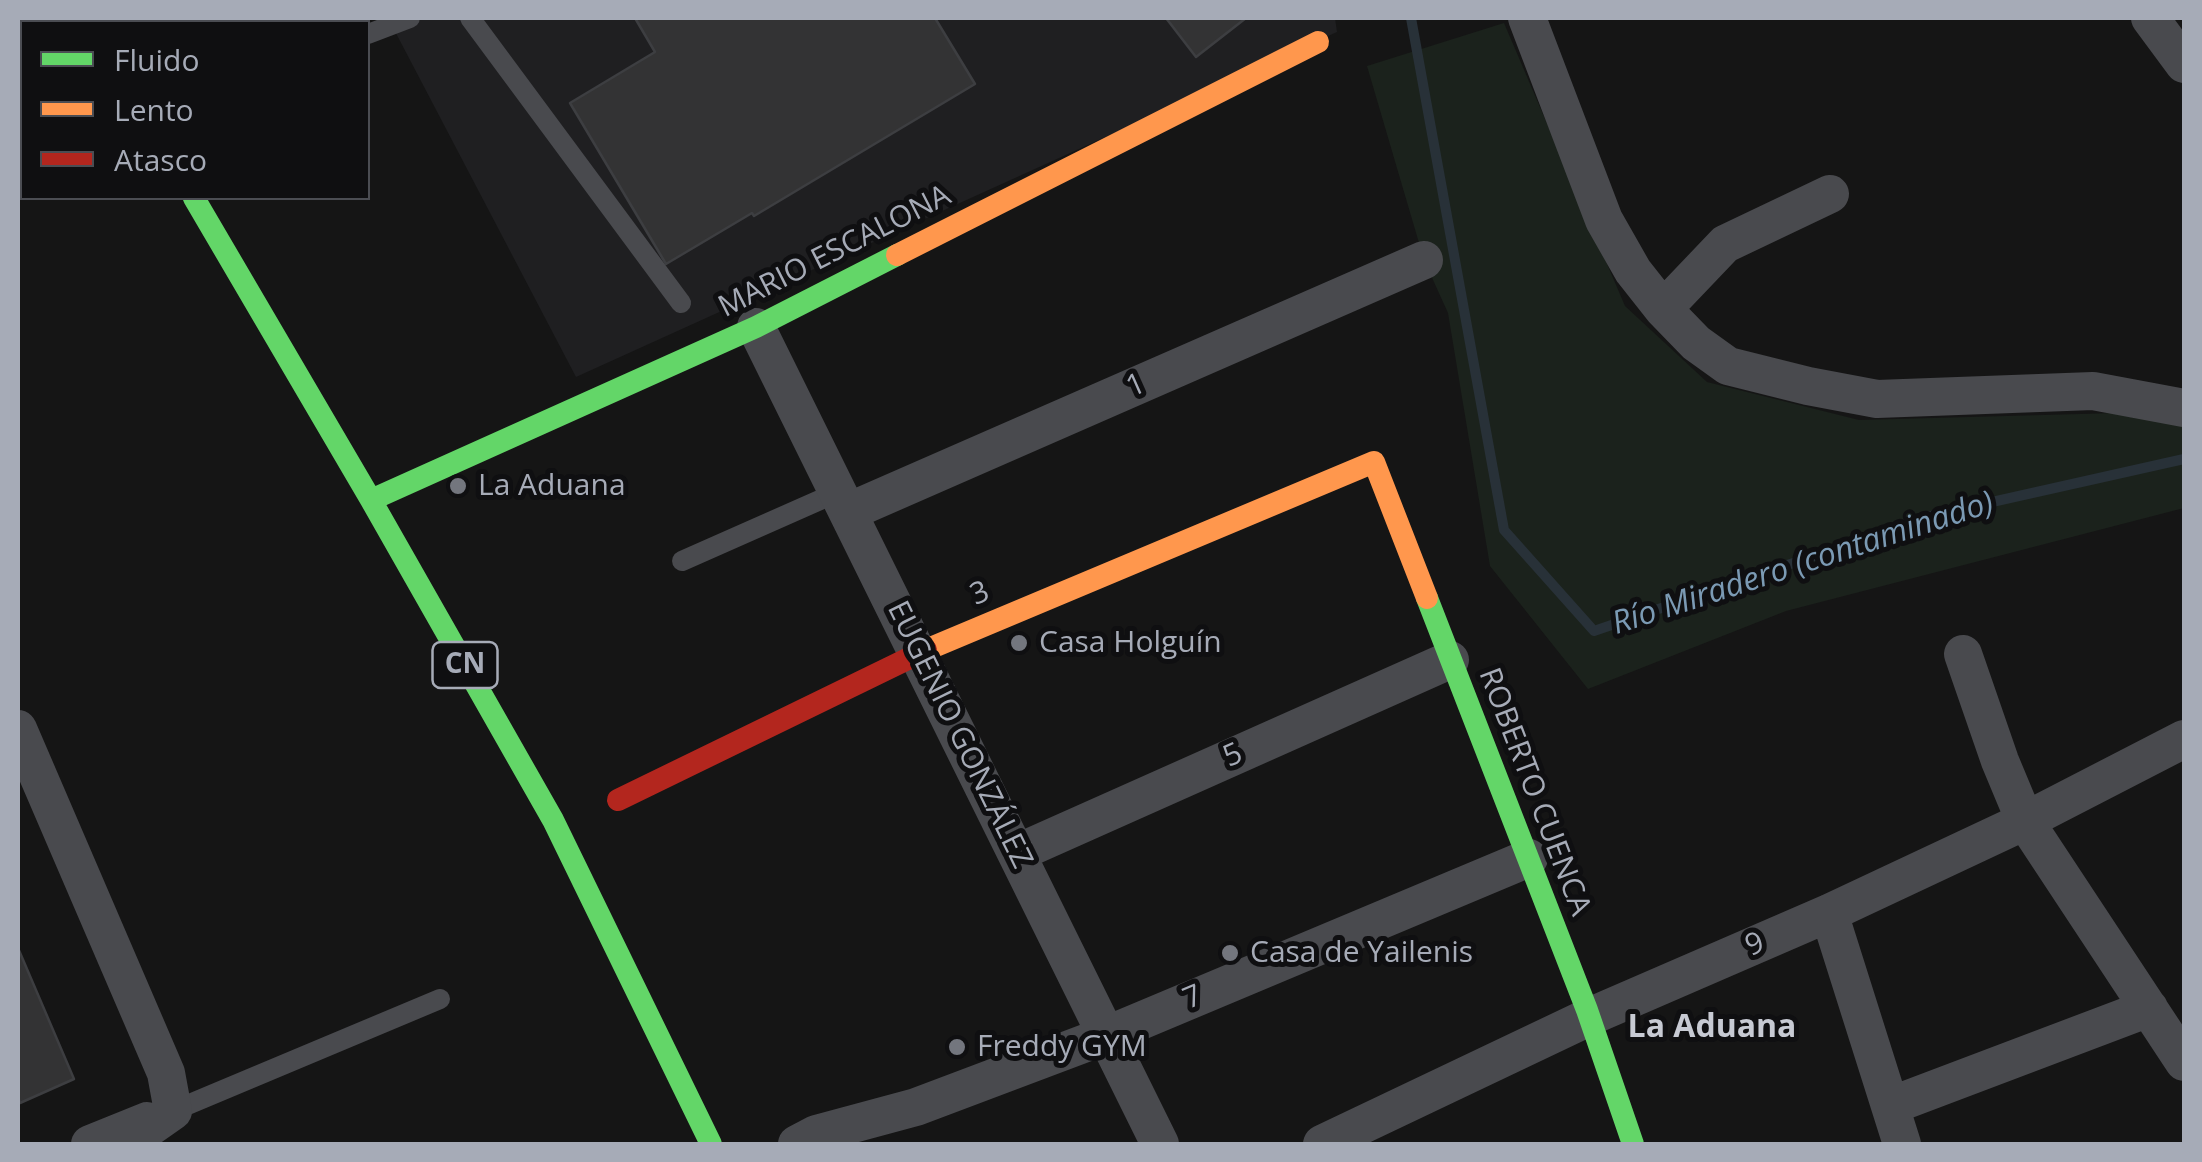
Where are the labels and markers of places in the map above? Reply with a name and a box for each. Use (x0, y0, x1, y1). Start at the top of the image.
place label: La Aduana (478, 468, 626, 504)
marker: La Aduana (447, 475, 469, 497)
place label: Casa Holguín (1039, 625, 1222, 661)
marker: Casa Holguín (1008, 632, 1030, 654)
place label: Casa de Yailenis (1250, 935, 1473, 971)
marker: Casa de Yailenis (1219, 942, 1241, 964)
place label: Freddy GYM (977, 1029, 1147, 1065)
marker: Freddy GYM (946, 1036, 968, 1058)

